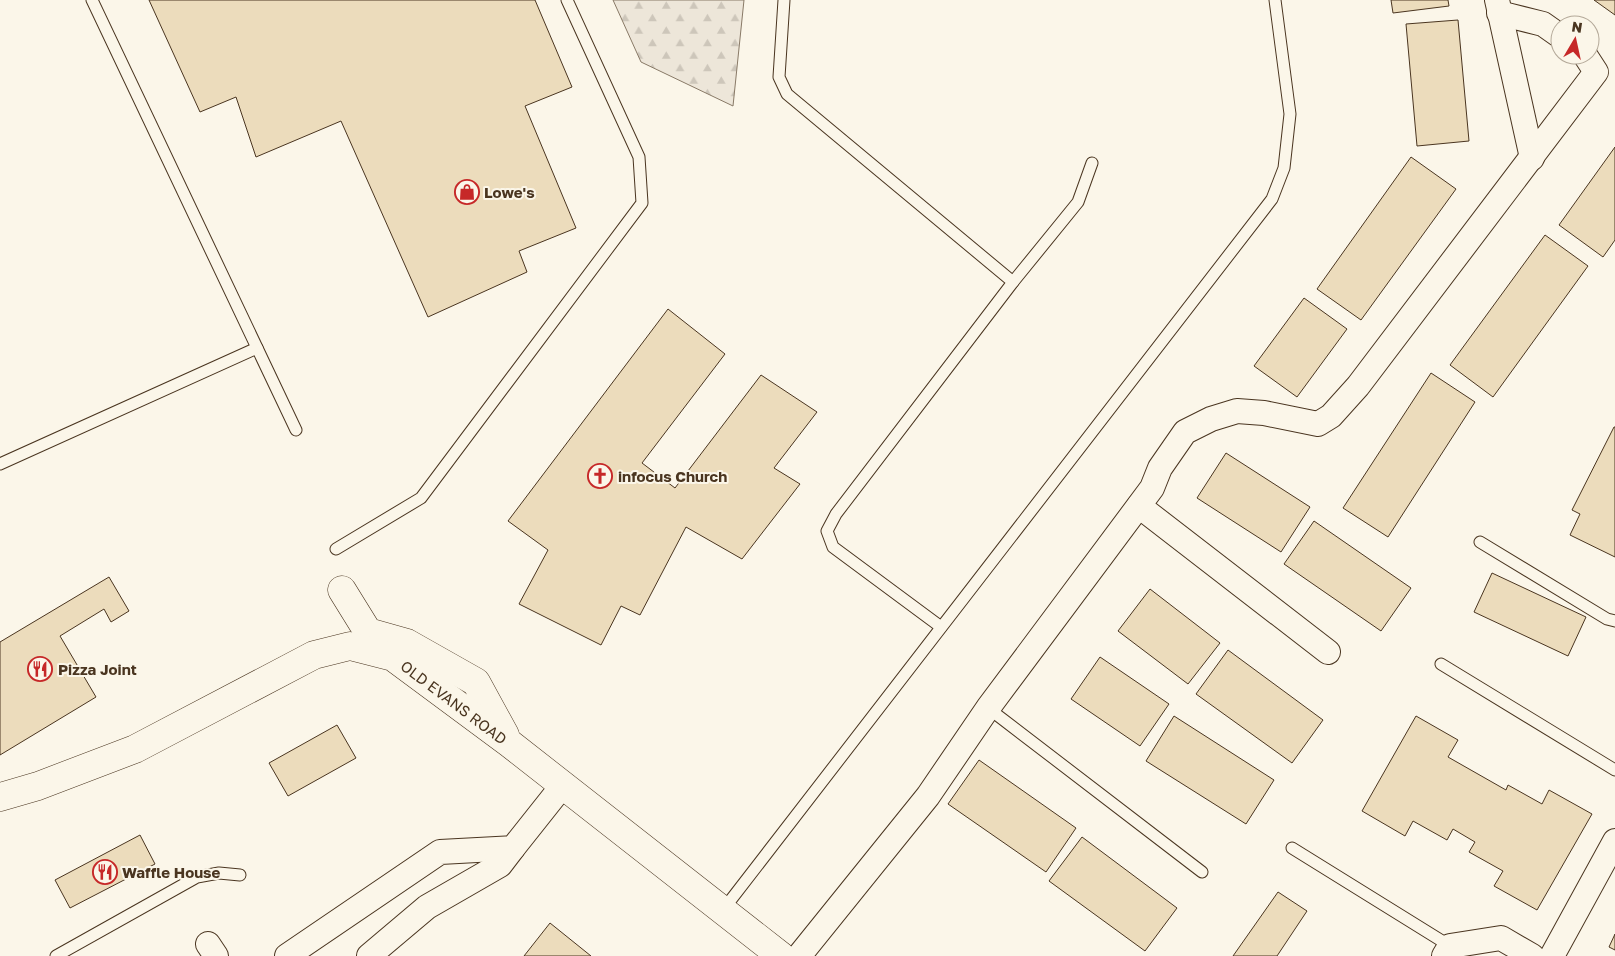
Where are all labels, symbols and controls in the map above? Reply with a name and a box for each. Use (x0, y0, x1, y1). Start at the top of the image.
north arrow (1550, 15, 1600, 65)
text: N (1571, 17, 1584, 36)
shop icon: Lowe's (454, 179, 480, 205)
place label: Lowe's (484, 183, 535, 201)
church icon: infocus Church (587, 463, 613, 489)
place label: infocus Church (618, 467, 727, 485)
restaurant icon: Pizza Joint (27, 656, 53, 682)
street label: OLD EVANS ROAD (397, 656, 511, 748)
place label: Pizza Joint (58, 660, 137, 678)
restaurant icon: Waffle House (92, 859, 118, 885)
place label: Waffle House (122, 863, 220, 881)

